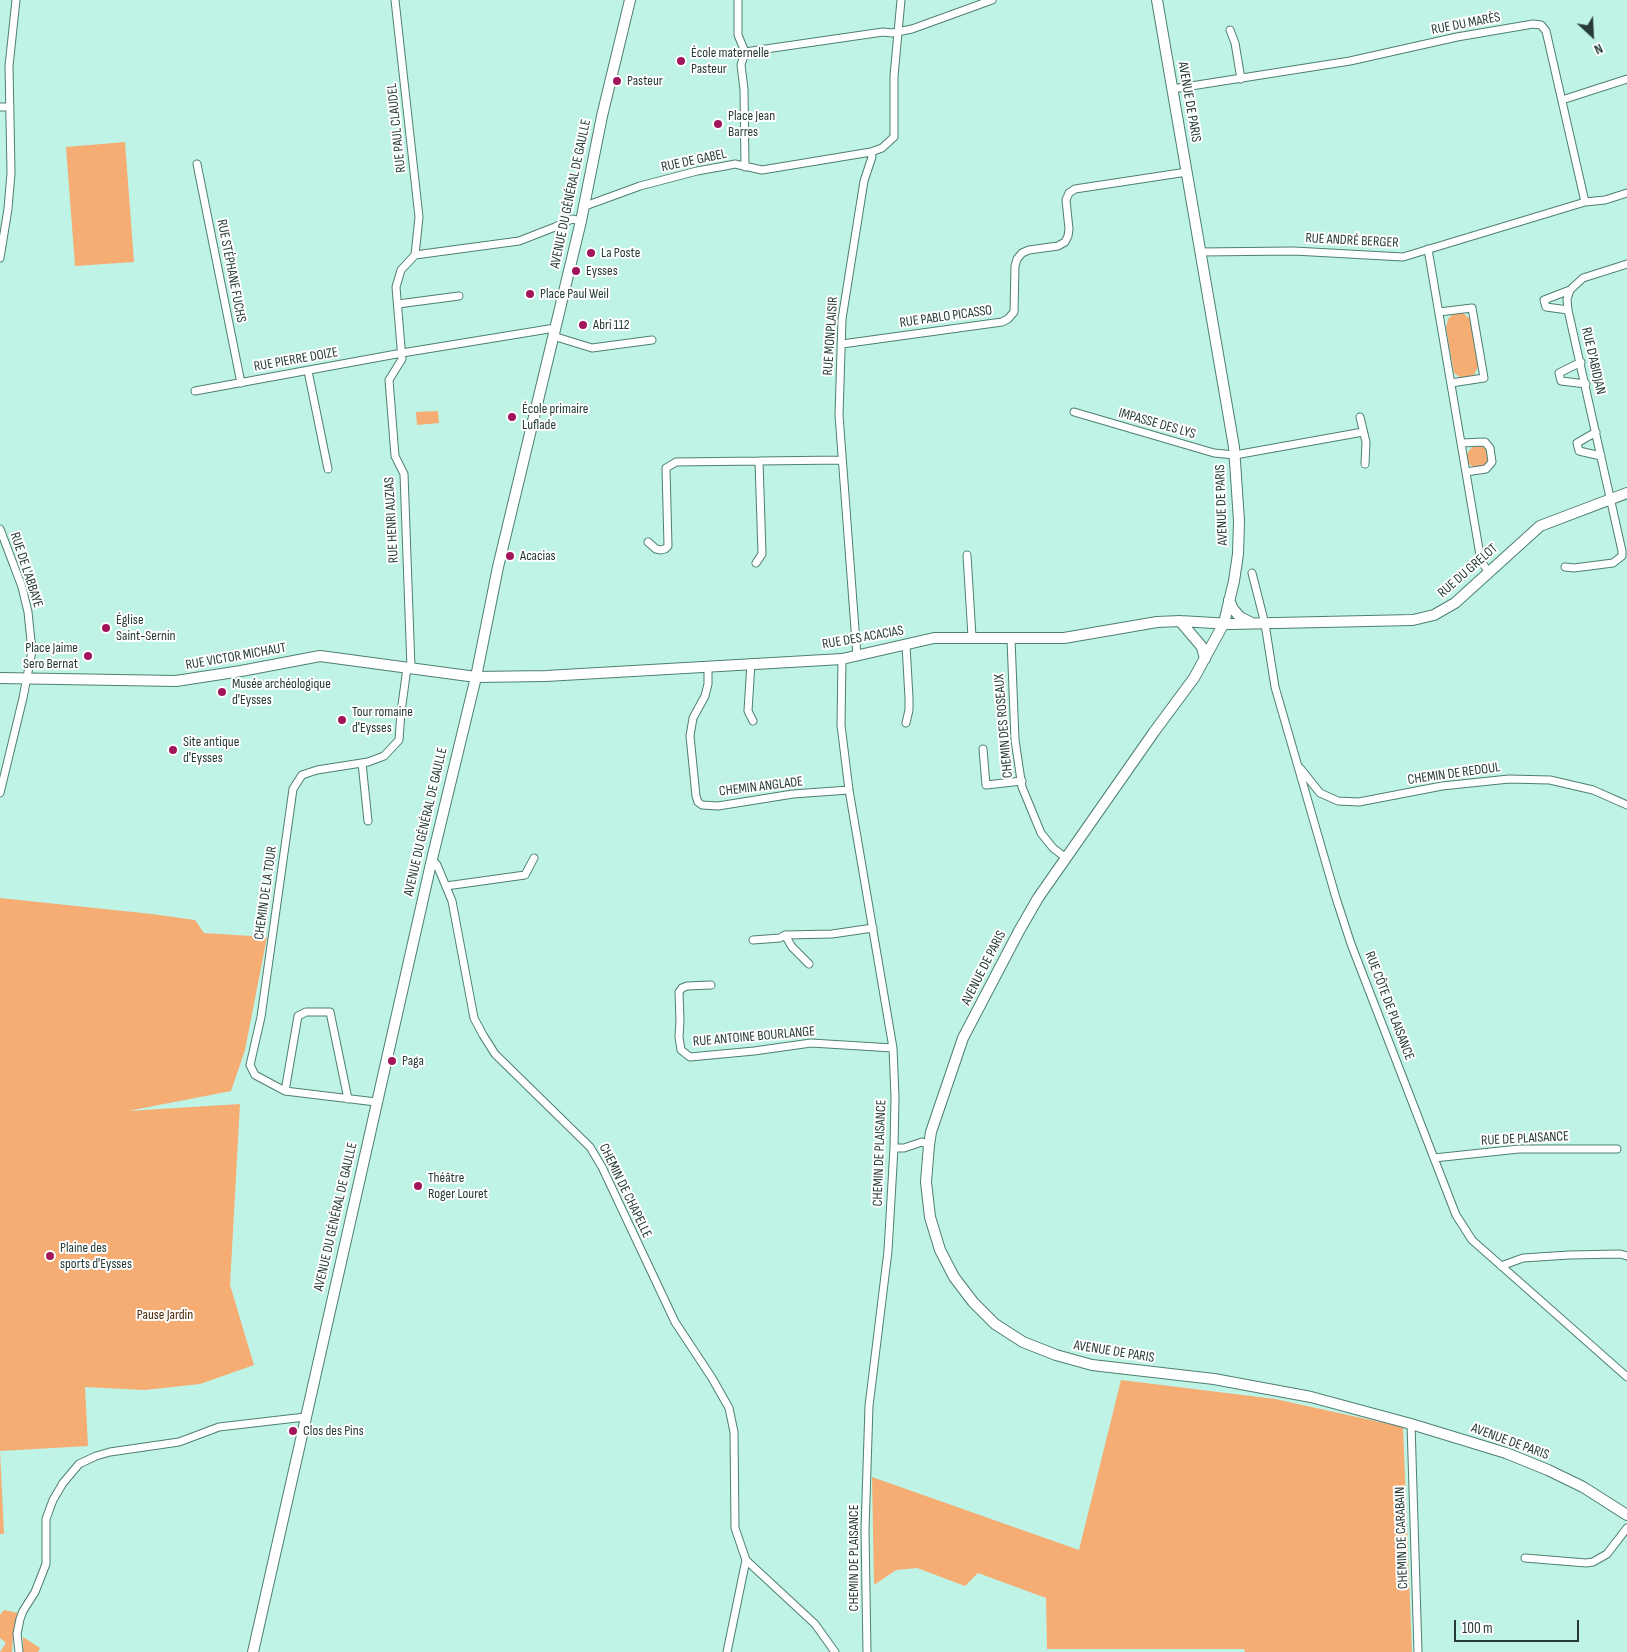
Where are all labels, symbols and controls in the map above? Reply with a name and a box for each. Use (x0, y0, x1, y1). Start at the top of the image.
street label: RUE DU MARÈS (1430, 9, 1502, 39)
north arrow (1567, 10, 1617, 60)
text: N (1592, 40, 1606, 58)
place label: École maternelle Pasteur (691, 45, 769, 78)
marker: École maternelle Pasteur (675, 55, 687, 67)
street label: AVENUE DE PARIS (1174, 60, 1204, 144)
place label: Pasteur (627, 73, 663, 89)
marker: Pasteur (611, 75, 623, 87)
street label: RUE PAUL CLAUDEL (384, 82, 410, 174)
place label: Place Jean Barres (728, 108, 775, 140)
street label: AVENUE DU GÉNÉRAL DE GAULLE (547, 118, 595, 270)
marker: Place Jean Barres (712, 118, 724, 130)
street label: RUE DE GABEL (660, 146, 728, 176)
street label: RUE STÉPHANE FUCHS (213, 218, 249, 324)
street label: RUE ANDRÉ BERGER (1305, 230, 1399, 252)
place label: La Poste (601, 245, 640, 261)
marker: La Poste (585, 247, 597, 259)
place label: Eysses (586, 263, 618, 279)
marker: Eysses (570, 265, 582, 277)
place label: Place Paul Weil (540, 286, 609, 302)
marker: Place Paul Weil (524, 288, 536, 300)
street label: RUE MONPLAISIR (820, 296, 842, 376)
street label: RUE PABLO PICASSO (899, 302, 993, 332)
place label: Abri 112 (593, 317, 630, 333)
marker: Abri 112 (577, 319, 589, 331)
street label: RUE D'ABIDJAN (1577, 326, 1609, 396)
street label: RUE PIERRE DOIZE (253, 344, 339, 376)
place label: École primaire Luflade (522, 401, 588, 434)
street label: IMPASSE DES LYS (1117, 405, 1197, 443)
marker: École primaire Luflade (506, 411, 518, 423)
street label: AVENUE DE PARIS (1212, 464, 1232, 546)
street label: RUE HENRI AUZIAS (381, 476, 403, 564)
street label: RUE DE L'ABBAYE (6, 530, 46, 610)
street label: RUE DU GRELOT (1435, 540, 1501, 602)
place label: Acacias (520, 548, 556, 564)
marker: Acacias (504, 550, 516, 562)
place label: Église Saint-Sernin (116, 612, 176, 644)
marker: Église Saint-Sernin (100, 622, 112, 634)
street label: RUE DES ACACIAS (821, 623, 905, 653)
place label: Place Jaime Sero Bernat (23, 640, 78, 672)
street label: RUE VICTOR MICHAUT (184, 640, 288, 674)
marker: Place Jaime Sero Bernat (82, 650, 94, 662)
street label: CHEMIN DES ROSEAUX (991, 673, 1017, 779)
place label: Musée archéologique d'Eysses (232, 676, 331, 709)
marker: Musée archéologique d'Eysses (216, 686, 228, 698)
place label: Tour romaine d'Eysses (352, 704, 413, 736)
marker: Tour romaine d'Eysses (336, 714, 348, 726)
place label: Site antique d'Eysses (183, 734, 239, 766)
marker: Site antique d'Eysses (167, 744, 179, 756)
street label: AVENUE DU GÉNÉRAL DE GAULLE (401, 746, 451, 898)
street label: CHEMIN DE REDOUL (1407, 759, 1501, 789)
street label: CHEMIN ANGLADE (718, 774, 804, 800)
street label: CHEMIN DE LA TOUR (251, 845, 281, 941)
street label: AVENUE DE PARIS (958, 928, 1010, 1008)
street label: RUE CÔTE DE PLAISANCE (1361, 949, 1417, 1063)
street label: RUE ANTOINE BOURLANGE (692, 1023, 816, 1051)
place label: Paga (402, 1053, 424, 1069)
marker: Paga (386, 1055, 398, 1067)
street label: CHEMIN DE PLAISANCE (870, 1099, 890, 1207)
street label: RUE DE PLAISANCE (1481, 1128, 1569, 1150)
street label: AVENUE DU GÉNÉRAL DE GAULLE (311, 1141, 361, 1293)
street label: CHEMIN DE CHAPELLE (595, 1141, 655, 1241)
place label: Théâtre Roger Louret (428, 1170, 488, 1202)
marker: Théâtre Roger Louret (412, 1180, 424, 1192)
place label: Plaine des sports d'Eysses (60, 1240, 132, 1272)
marker: Plaine des sports d'Eysses (44, 1250, 56, 1262)
park label: Pause Jardin (137, 1307, 193, 1323)
street label: AVENUE DE PARIS (1072, 1337, 1156, 1367)
street label: AVENUE DE PARIS (1469, 1420, 1551, 1464)
place label: Clos des Pins (303, 1423, 364, 1439)
marker: Clos des Pins (287, 1425, 299, 1437)
street label: CHEMIN DE CARABAIN (1392, 1487, 1412, 1589)
street label: CHEMIN DE PLAISANCE (846, 1505, 862, 1611)
scale bar (1457, 1610, 1582, 1642)
text: 100 m (1462, 1619, 1493, 1638)

